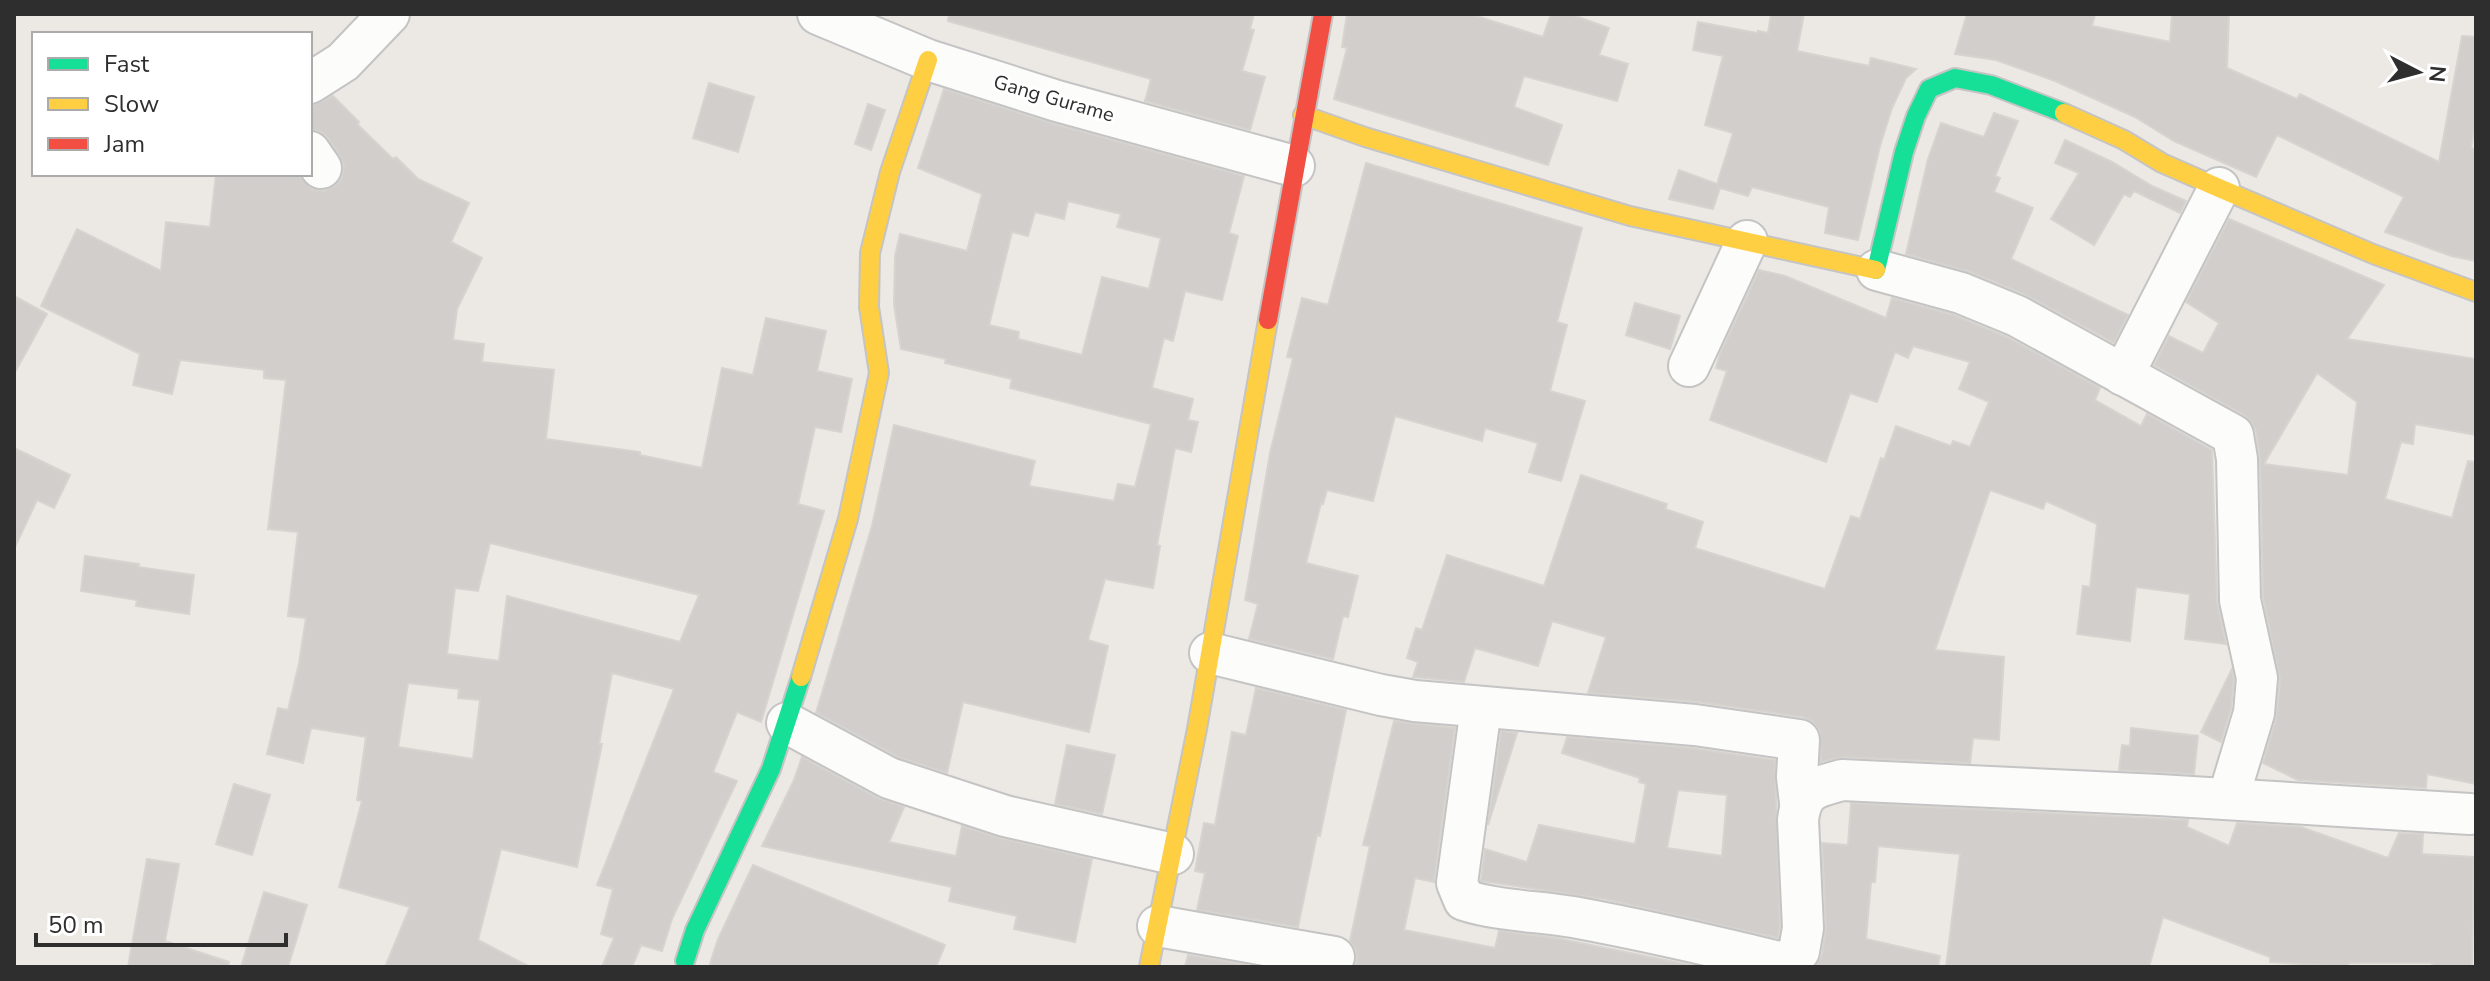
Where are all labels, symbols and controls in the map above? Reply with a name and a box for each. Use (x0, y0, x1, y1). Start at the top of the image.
legend (32, 32, 312, 176)
north arrow (2378, 32, 2458, 112)
text: Fast (104, 48, 150, 80)
text: N (2421, 64, 2453, 84)
street label: Gang Gurame (990, 68, 1117, 129)
text: Slow (104, 88, 159, 120)
text: Jam (103, 128, 145, 160)
scale bar (36, 897, 286, 947)
text: 50 m (48, 909, 104, 941)

